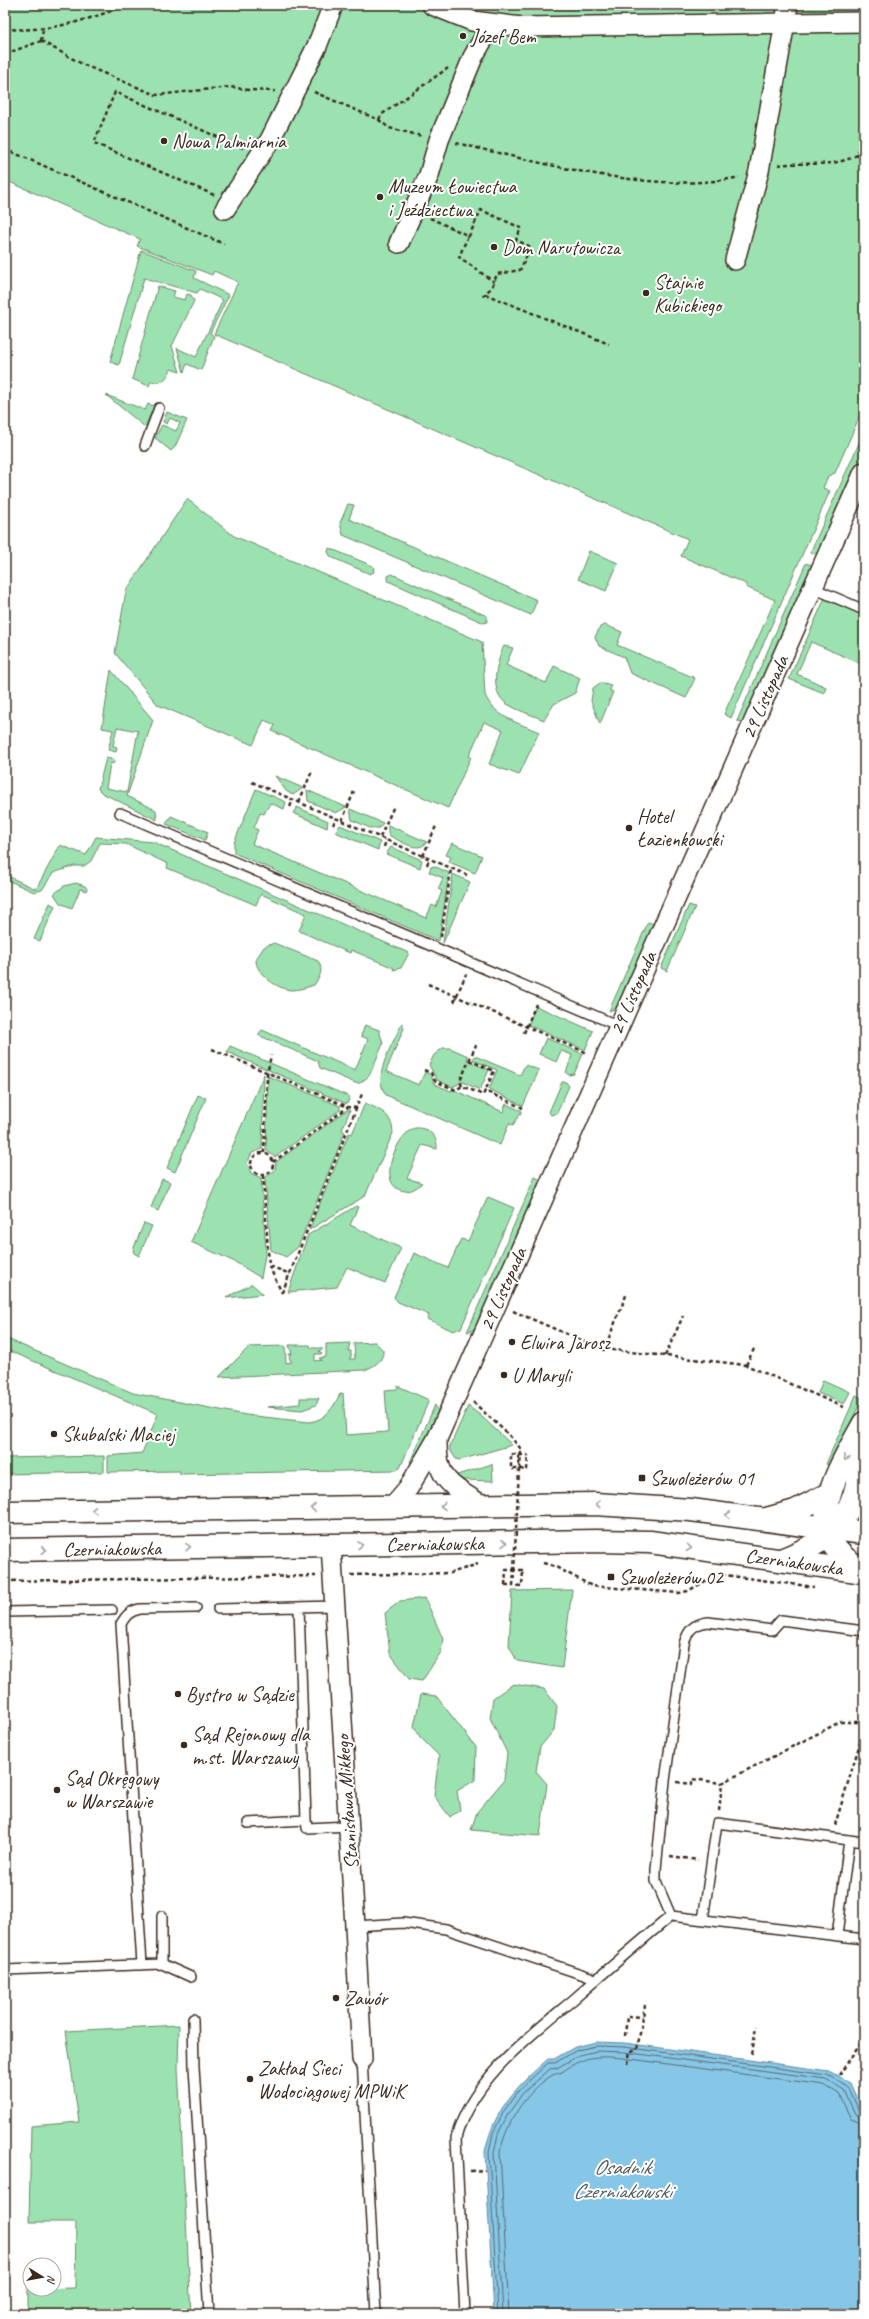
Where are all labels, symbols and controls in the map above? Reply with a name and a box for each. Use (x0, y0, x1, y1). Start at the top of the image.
place label: Józef Bem (470, 24, 537, 49)
marker: Józef Bem (458, 31, 468, 41)
place label: Nowa Palmiarnia (172, 129, 287, 154)
marker: Nowa Palmiarnia (159, 136, 169, 146)
place label: Muzeum Łowiectwa i Jeździectwa (388, 174, 517, 222)
marker: Muzeum Łowiectwa i Jeździectwa (375, 192, 385, 202)
place label: Dom Narutowicza (502, 235, 622, 260)
marker: Dom Narutowicza (489, 242, 499, 252)
place label: Stajnie Kubickiego (654, 270, 723, 318)
marker: Stajnie Kubickiego (641, 288, 651, 298)
street label: 29 Listopada (736, 651, 795, 742)
place label: Hotel Łazienkowski (637, 804, 724, 852)
marker: Hotel Łazienkowski (624, 823, 634, 833)
street label: 29 Listopada (604, 947, 663, 1038)
street label: 29 Listopada (474, 1243, 533, 1334)
place label: Elwira Jarosz (520, 1330, 611, 1355)
marker: Elwira Jarosz (507, 1337, 517, 1347)
place label: U Maryli (512, 1363, 573, 1388)
marker: U Maryli (499, 1370, 509, 1380)
place label: Skubalski Maciej (62, 1422, 176, 1447)
marker: Skubalski Maciej (49, 1429, 59, 1439)
one-way arrow (843, 1453, 851, 1461)
place label: Szwoleżerów 01 (650, 1466, 755, 1491)
marker: Szwoleżerów 01 (637, 1473, 647, 1483)
one-way arrow (595, 1500, 601, 1508)
one-way arrow (440, 1502, 446, 1510)
one-way arrow (310, 1504, 316, 1512)
one-way arrow (91, 1505, 97, 1514)
one-way arrow (725, 1510, 731, 1519)
street label: Czerniakowska (386, 1531, 486, 1557)
street label: Czerniakowska (63, 1536, 163, 1562)
one-way arrow (501, 1539, 507, 1547)
one-way arrow (357, 1540, 363, 1549)
one-way arrow (185, 1543, 191, 1551)
one-way arrow (686, 1543, 692, 1552)
street label: Czerniakowska (744, 1543, 846, 1581)
one-way arrow (41, 1546, 47, 1554)
place label: Szwoleżerów 02 (619, 1565, 725, 1590)
marker: Szwoleżerów 02 (606, 1572, 616, 1582)
place label: Bystro w Sądzie (186, 1682, 295, 1707)
marker: Bystro w Sądzie (173, 1689, 183, 1699)
place label: Sąd Rejonowy dla m.st. Warszawy (192, 1722, 311, 1770)
street label: Stanisława Mikkego (330, 1732, 364, 1870)
marker: Sąd Rejonowy dla m.st. Warszawy (179, 1740, 189, 1750)
place label: Sąd Okręgowy w Warszawie (65, 1766, 161, 1814)
marker: Sąd Okręgowy w Warszawie (52, 1785, 62, 1795)
place label: Zawór (344, 1986, 389, 2011)
marker: Zawór (331, 1993, 341, 2003)
place label: Zakład Sieci Wodociągowej MPWiK (258, 2056, 409, 2104)
marker: Zakład Sieci Wodociągowej MPWiK (245, 2074, 255, 2084)
water label: Osadnik Czerniakowski (573, 2154, 676, 2204)
north arrow (22, 2257, 62, 2297)
text: N (44, 2274, 59, 2286)

